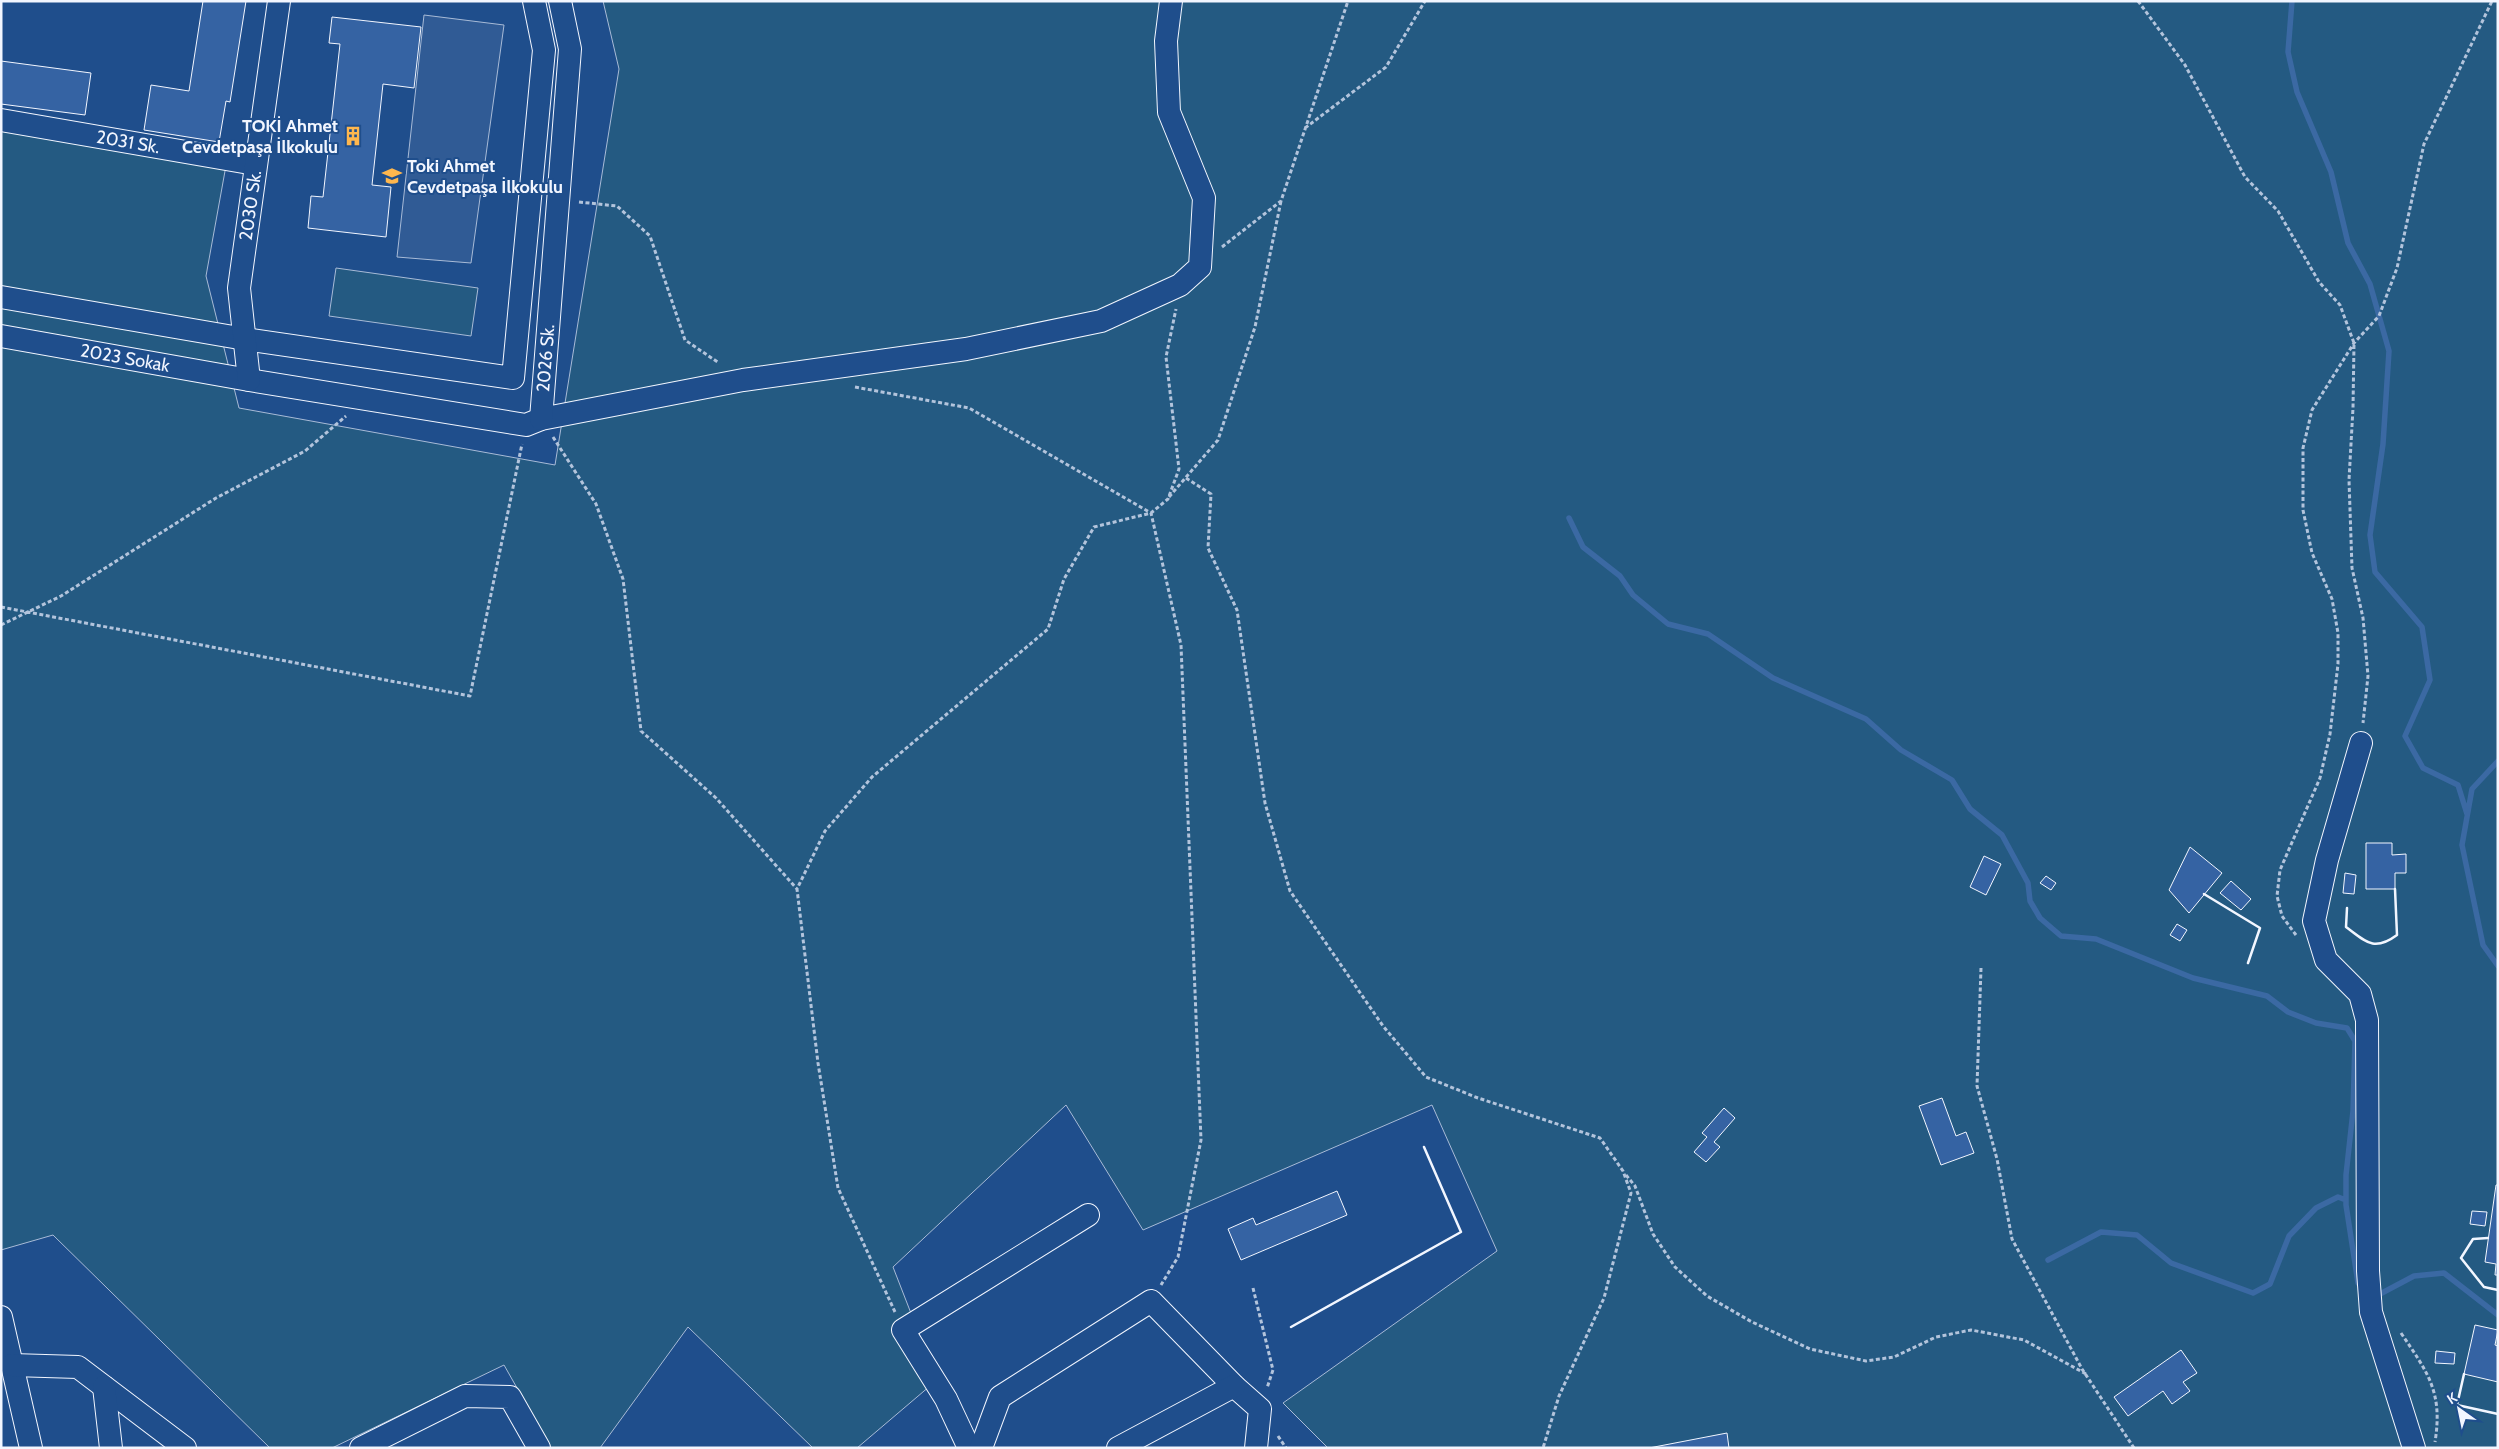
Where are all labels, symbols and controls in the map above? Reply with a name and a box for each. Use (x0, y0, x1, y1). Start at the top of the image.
place label: TOKİ Ahmet Cevdetpaşa İlkokulu (182, 115, 338, 158)
building icon: TOKİ Ahmet Cevdetpaşa İlkokulu (342, 125, 364, 147)
street label: 2031 Sk. (95, 126, 161, 158)
place label: Toki Ahmet Cevdetpaşa İlkokulu (407, 155, 563, 198)
school or university icon: Toki Ahmet Cevdetpaşa İlkokulu (381, 165, 403, 187)
street label: 2030 Sk. (235, 169, 266, 242)
street label: 2026 Sk. (532, 323, 559, 393)
street label: 2023 Sokak (79, 339, 172, 377)
north arrow (2434, 1384, 2484, 1434)
text: K (2443, 1388, 2461, 1408)

